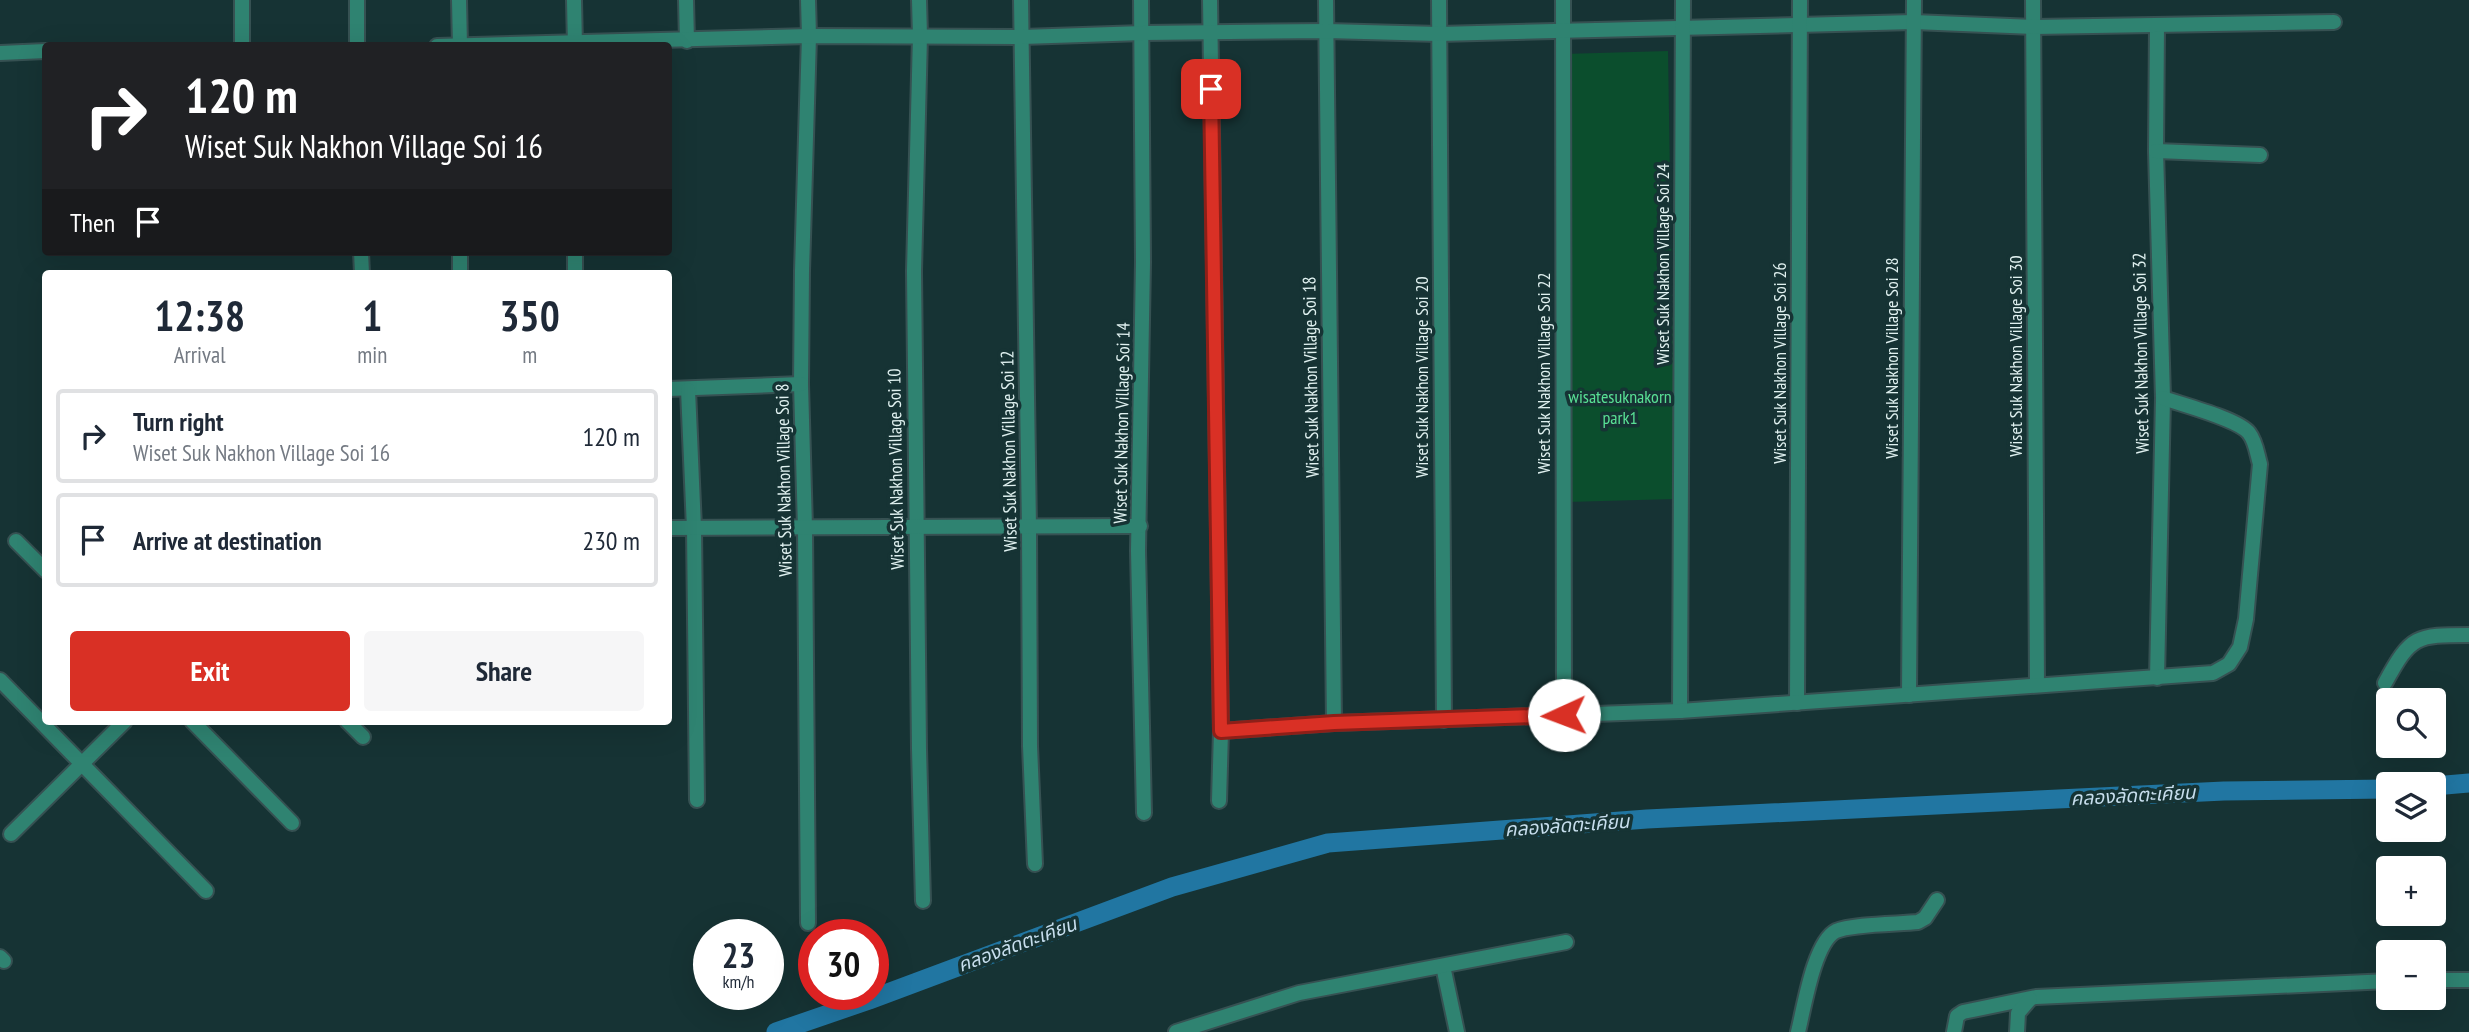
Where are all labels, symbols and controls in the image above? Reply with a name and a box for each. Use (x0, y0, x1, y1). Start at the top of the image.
pin (1181, 59, 1241, 119)
text: 120 m (185, 63, 298, 127)
icon: right (70, 70, 161, 161)
icon: arrive (1192, 70, 1230, 108)
text: Wiset Suk Nakhon Village Soi 16 (185, 125, 543, 167)
street label: Wiset Suk Nakhon Village Soi 24 (1651, 163, 1674, 365)
icon: arrive (129, 203, 167, 241)
text: Then (70, 206, 115, 239)
street label: Wiset Suk Nakhon Village Soi 32 (2127, 252, 2154, 454)
street label: Wiset Suk Nakhon Village Soi 30 (2004, 255, 2027, 457)
street label: Wiset Suk Nakhon Village Soi 28 (1880, 257, 1903, 459)
street label: Wiset Suk Nakhon Village Soi 26 (1768, 262, 1791, 464)
street label: Wiset Suk Nakhon Village Soi 22 (1532, 272, 1555, 474)
street label: Wiset Suk Nakhon Village Soi 18 (1297, 276, 1324, 478)
street label: Wiset Suk Nakhon Village Soi 20 (1410, 276, 1433, 478)
text: 12:38 (154, 288, 245, 343)
text: 1 (362, 288, 382, 343)
text: 350 (500, 288, 560, 343)
street label: Wiset Suk Nakhon Village Soi 14 (1108, 322, 1135, 524)
text: Arrival (174, 340, 226, 369)
text: min (357, 340, 387, 369)
text: m (522, 340, 537, 369)
street label: Wiset Suk Nakhon Village Soi 12 (995, 350, 1022, 552)
street label: Wiset Suk Nakhon Village Soi 10 (882, 368, 909, 570)
street label: Wiset Suk Nakhon Village Soi 8 (770, 383, 797, 577)
park label: wisatesuknakorn park1 (1568, 385, 1672, 429)
text: Turn right (133, 405, 224, 438)
icon: right (74, 417, 112, 455)
text: 120 m (582, 420, 640, 453)
text: Wiset Suk Nakhon Village Soi 16 (133, 438, 390, 467)
icon: arrive (74, 521, 112, 559)
text: Arrive at destination (133, 524, 322, 557)
text: 230 m (582, 524, 640, 557)
button: Exit (70, 631, 350, 711)
button: Share (364, 631, 644, 711)
position arrow (1527, 678, 1601, 752)
map controls (2376, 688, 2446, 1010)
button: search (2376, 688, 2446, 758)
button: layers (2376, 772, 2446, 842)
water label: คลองลัดตะเคียน (2070, 780, 2197, 810)
water label: คลองลัดตะเคียน (1504, 809, 1631, 841)
button: + (2376, 856, 2446, 926)
water label: คลองลัดตะเคียน (954, 911, 1081, 977)
speed limit sign: 30 (798, 919, 889, 1010)
text: 23 (722, 932, 755, 978)
button: − (2376, 940, 2446, 1010)
text: km/h (723, 970, 754, 993)

